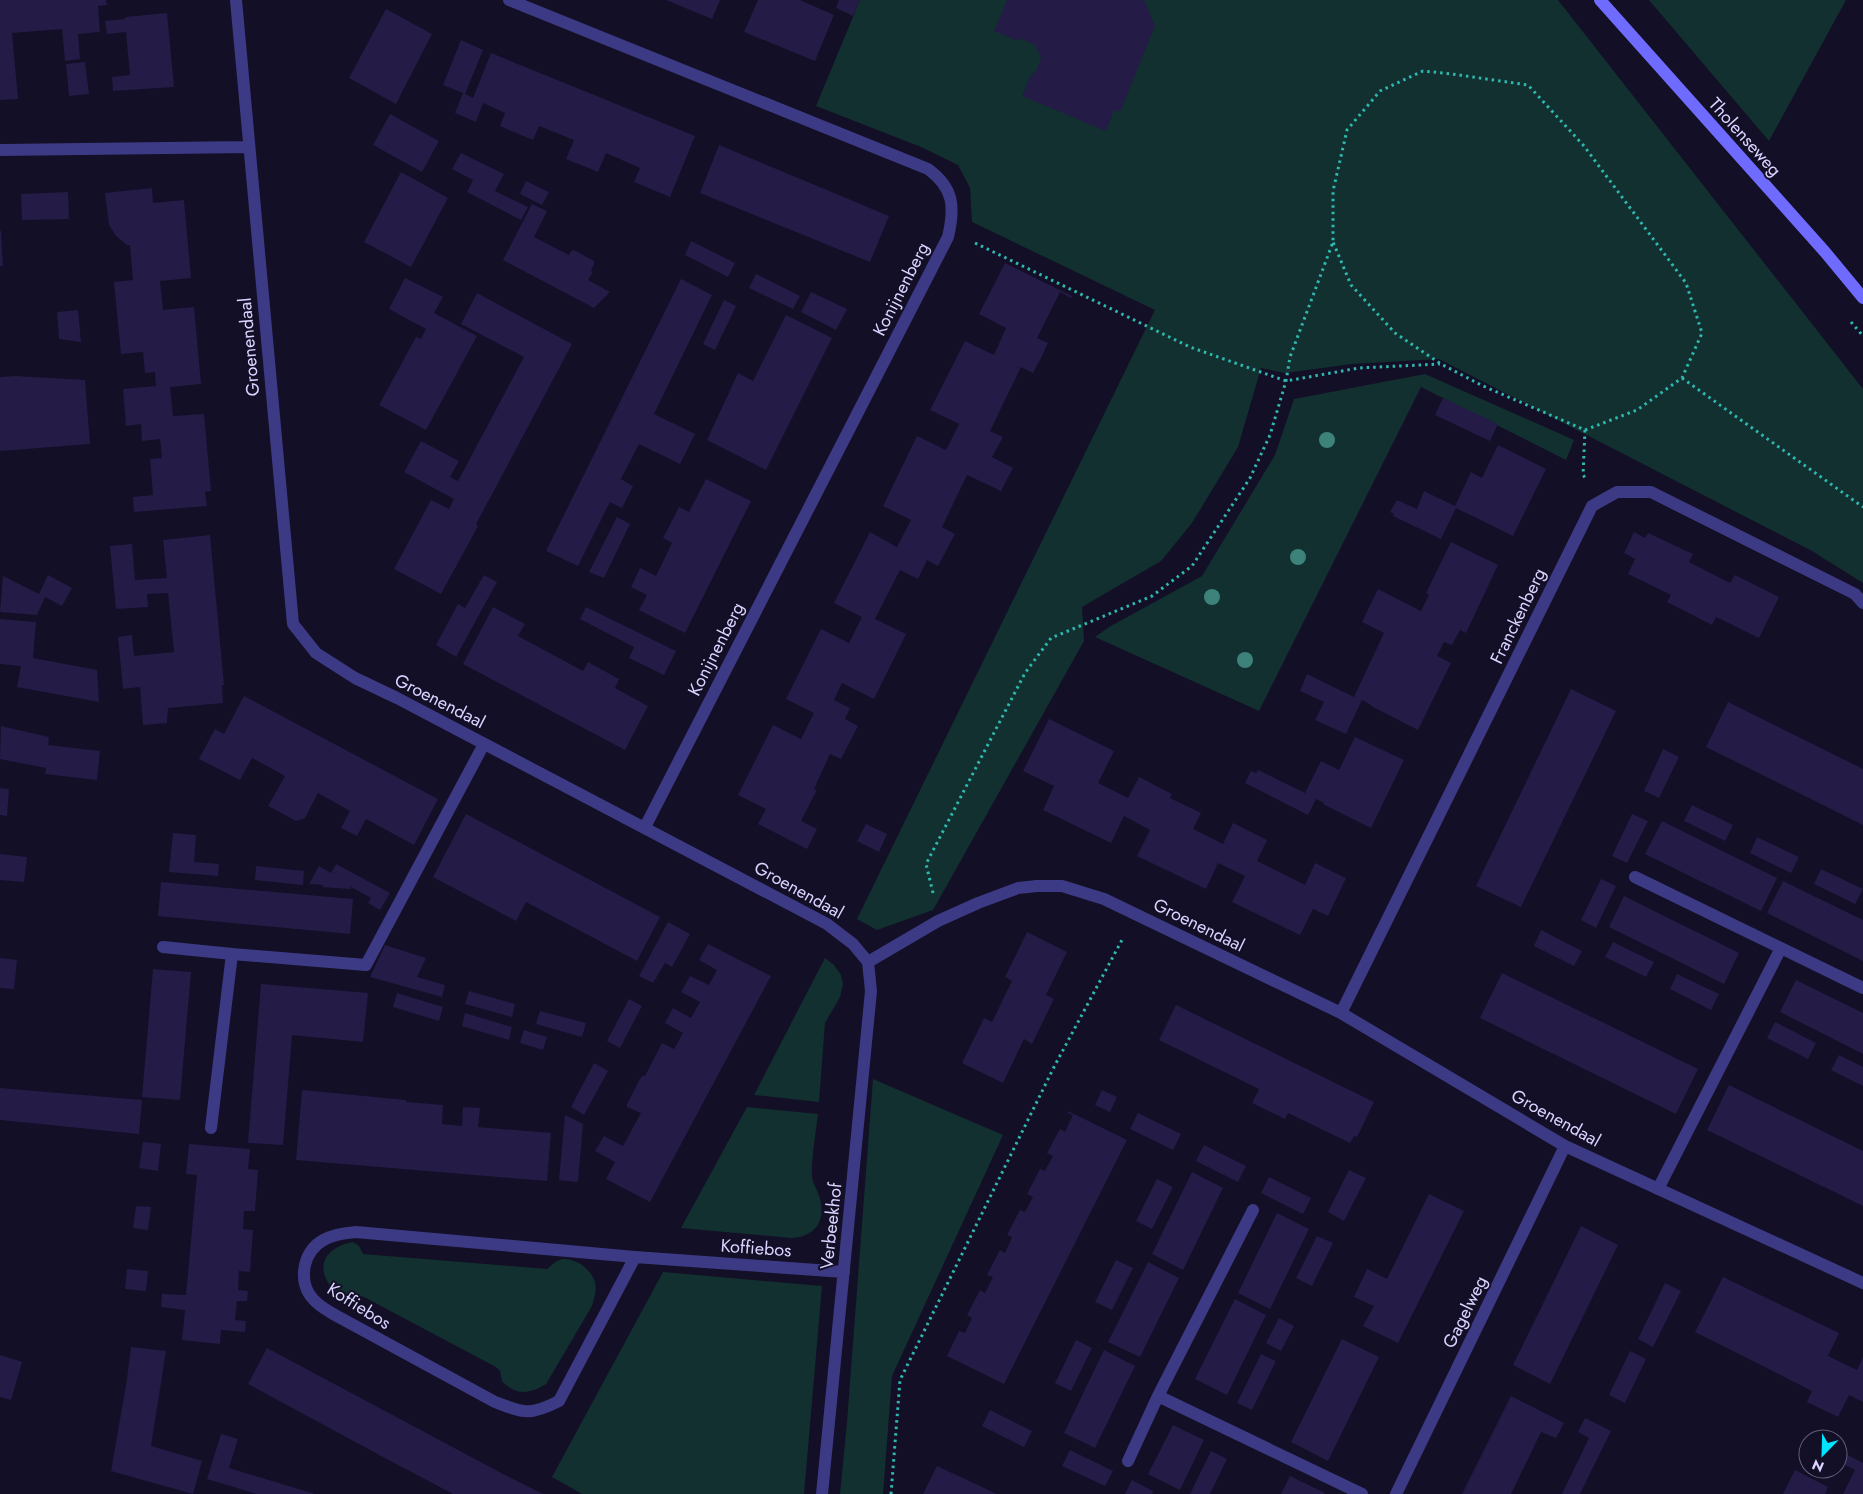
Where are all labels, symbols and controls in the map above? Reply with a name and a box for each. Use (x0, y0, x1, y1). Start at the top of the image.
street label: Tholenseweg (1702, 92, 1788, 182)
street label: Konijnenberg (866, 238, 936, 340)
street label: Groenendaal (232, 297, 266, 397)
street label: Franckenberg (1484, 564, 1552, 668)
street label: Konijnenberg (681, 598, 751, 700)
street label: Groenendaal (390, 667, 490, 735)
street label: Groenendaal (749, 855, 849, 925)
street label: Groenendaal (1149, 892, 1249, 958)
street label: Groenendaal (1506, 1083, 1606, 1153)
street label: Verbeekhof (814, 1181, 849, 1271)
street label: Koffiebos (720, 1233, 792, 1263)
street label: Gagelweg (1436, 1271, 1494, 1353)
street label: Koffiebos (322, 1276, 396, 1336)
north arrow (1798, 1429, 1848, 1479)
text: N (1809, 1455, 1827, 1477)

